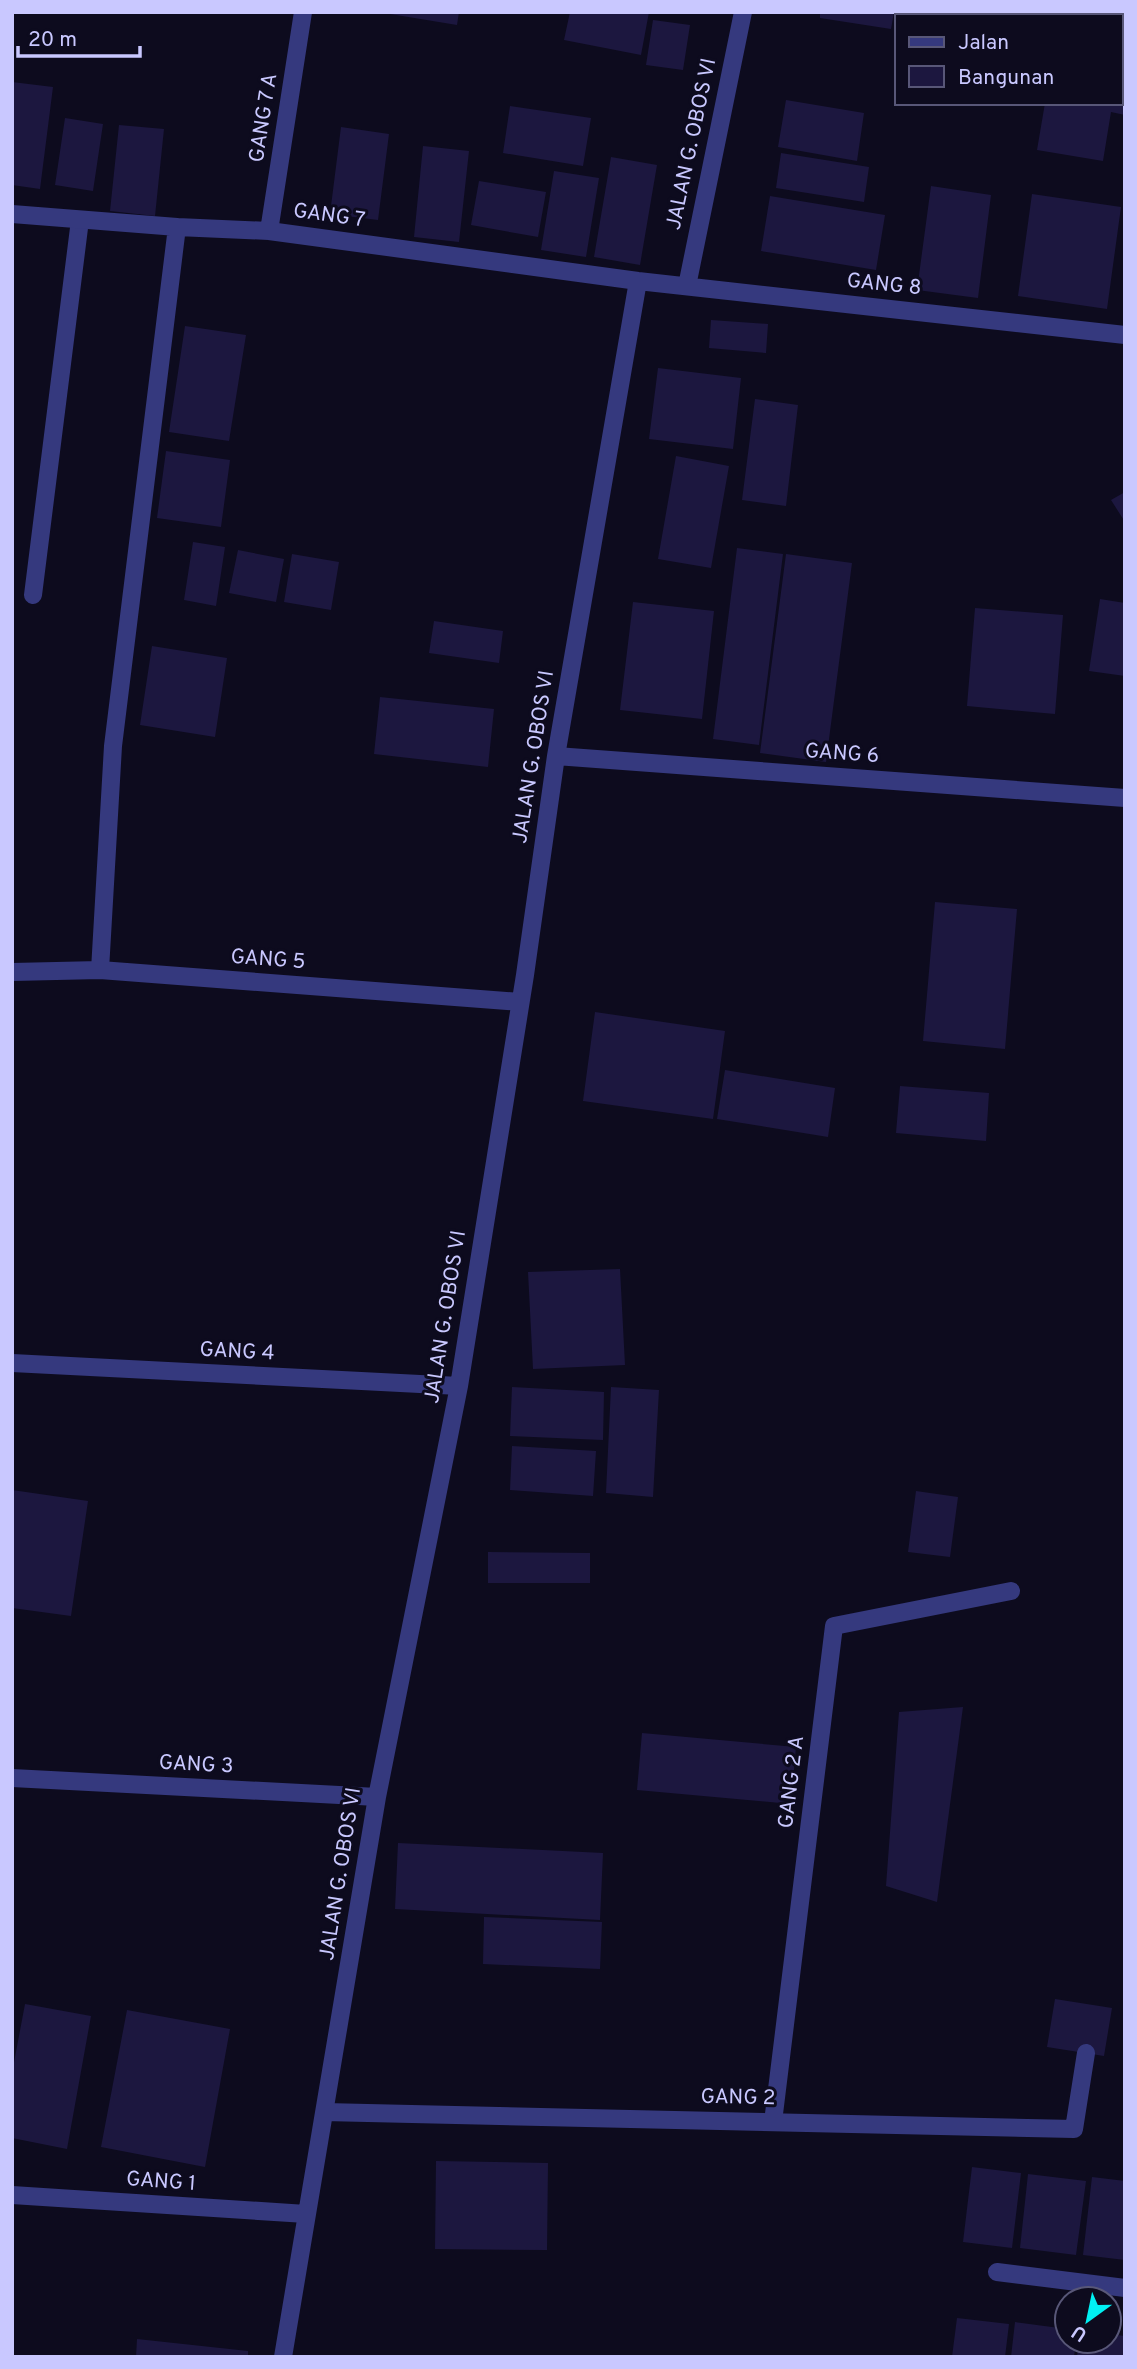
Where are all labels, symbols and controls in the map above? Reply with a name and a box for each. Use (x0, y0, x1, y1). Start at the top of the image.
scale bar (18, 14, 140, 58)
legend (895, 14, 1123, 105)
text: 20 m (28, 27, 77, 54)
text: Jalan (958, 30, 1009, 57)
street label: JALAN G. OBOS VI (661, 56, 723, 232)
text: Bangunan (958, 65, 1054, 92)
street label: GANG 7 A (244, 72, 284, 164)
street label: GANG 7 (291, 198, 367, 234)
street label: GANG 8 (845, 268, 923, 302)
street label: JALAN G. OBOS VI (507, 668, 561, 846)
street label: GANG 6 (804, 738, 880, 770)
street label: GANG 5 (230, 944, 306, 976)
street label: JALAN G. OBOS VI (419, 1228, 473, 1406)
street label: GANG 4 (199, 1337, 275, 1367)
street label: GANG 2 A (773, 1734, 811, 1830)
street label: GANG 3 (158, 1750, 234, 1780)
street label: JALAN G. OBOS VI (314, 1785, 368, 1963)
street label: GANG 2 (700, 2084, 776, 2112)
street label: GANG 1 (125, 2166, 197, 2198)
north arrow (1053, 2285, 1123, 2355)
text: U (1068, 2319, 1092, 2346)

